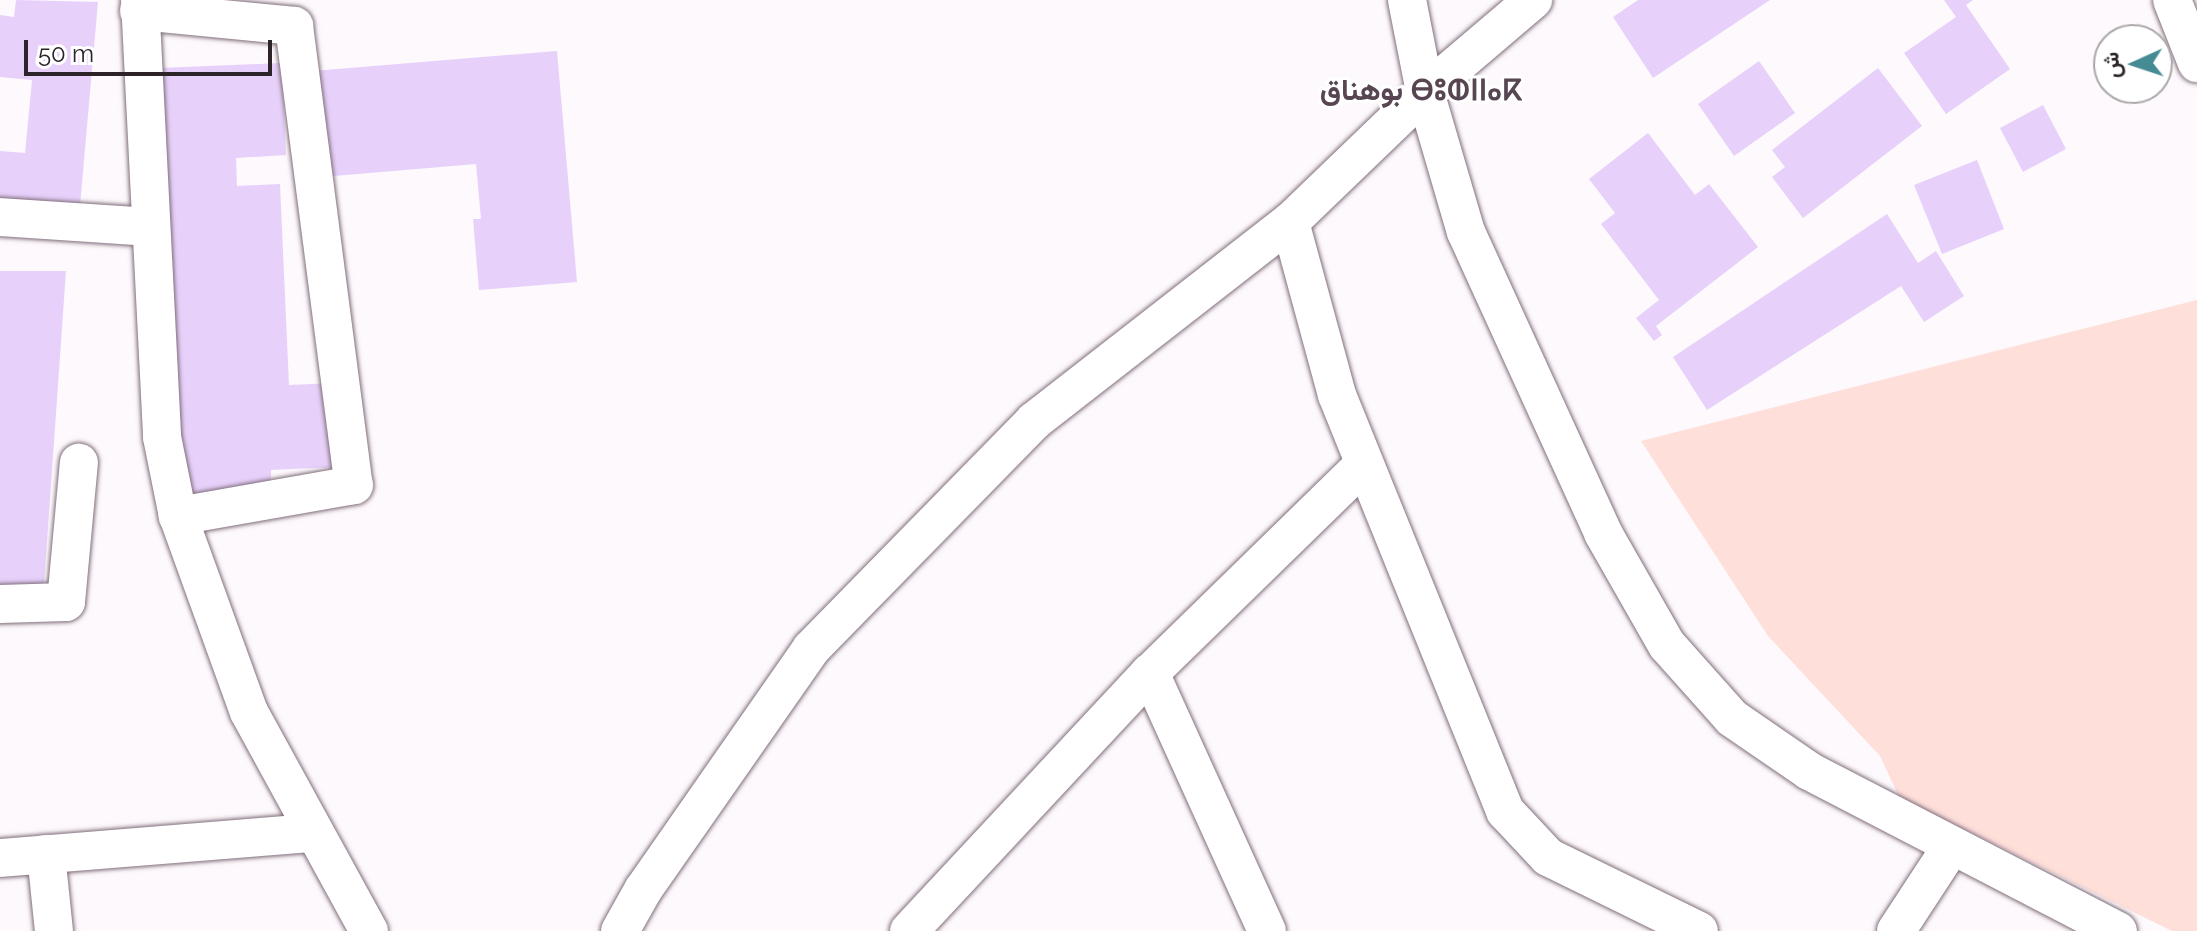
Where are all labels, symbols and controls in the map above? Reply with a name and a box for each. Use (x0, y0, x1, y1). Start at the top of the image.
scale bar (28, 24, 276, 74)
north arrow (2093, 24, 2173, 104)
text: 50 m (38, 39, 94, 68)
text: ش (2097, 51, 2125, 79)
district label: بوهناق ⴱⵓⵀⵏⵏⴰⴽ (1320, 72, 1522, 108)

